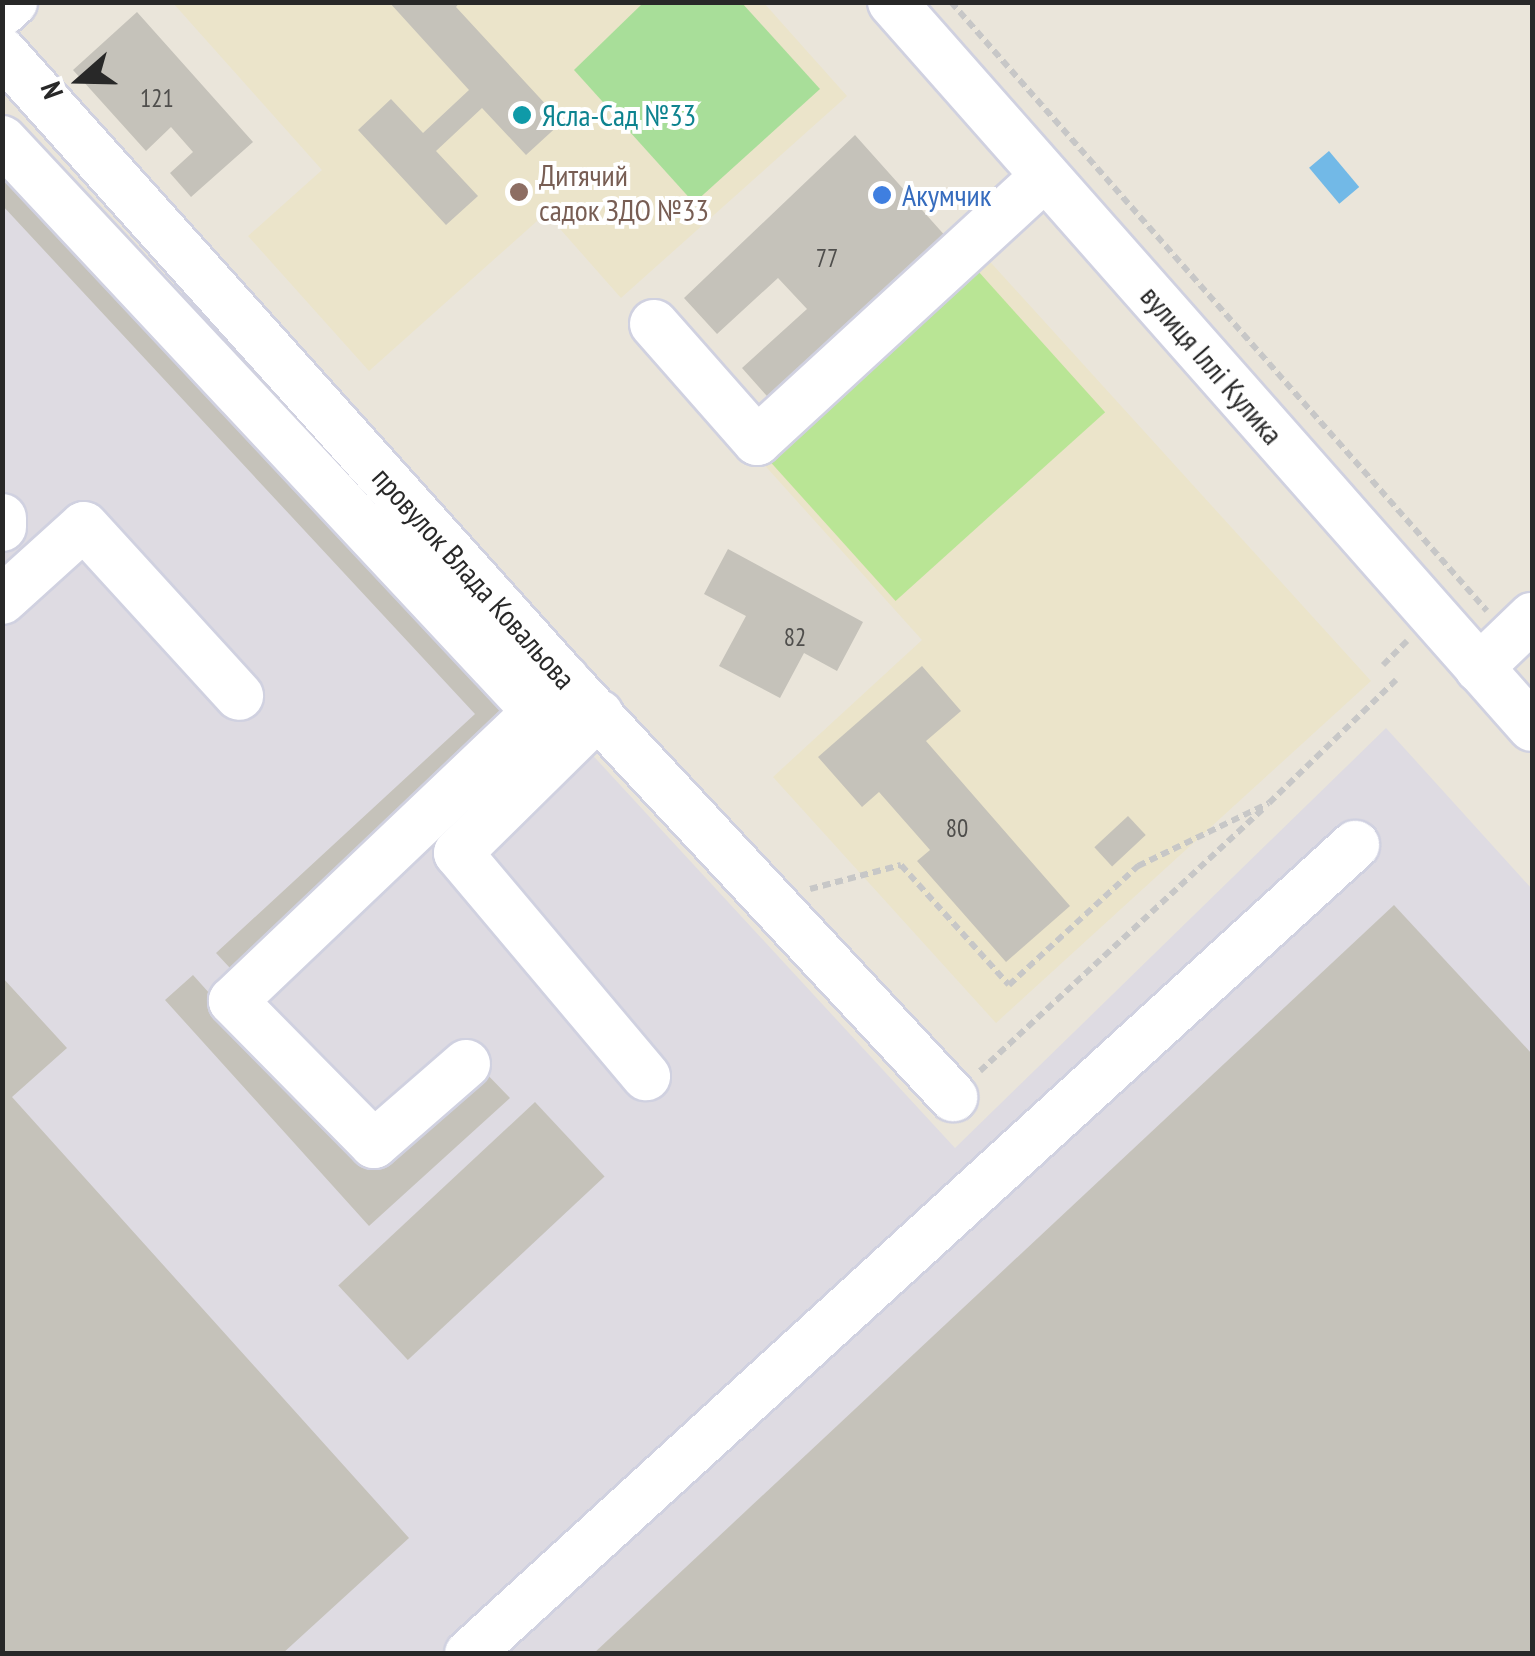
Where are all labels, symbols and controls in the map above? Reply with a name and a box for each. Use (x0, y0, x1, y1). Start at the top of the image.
north arrow (30, 30, 130, 130)
text: N (31, 77, 71, 104)
house number: 121 (140, 83, 174, 113)
place label: Ясла-Сад №33 (542, 97, 696, 133)
marker: Ясла-Сад №33 (511, 104, 533, 126)
place label: Дитячий садок ЗДО №33 (539, 157, 709, 228)
place label: Акумчик (902, 177, 991, 213)
marker: Дитячий садок ЗДО №33 (508, 181, 530, 203)
marker: Акумчик (871, 184, 893, 206)
house number: 77 (816, 243, 838, 273)
street label: вулиця Іллі Кулика (1133, 278, 1291, 452)
street label: провулок Влада Ковальова (365, 460, 583, 696)
house number: 82 (784, 622, 806, 652)
house number: 80 (946, 813, 968, 843)

